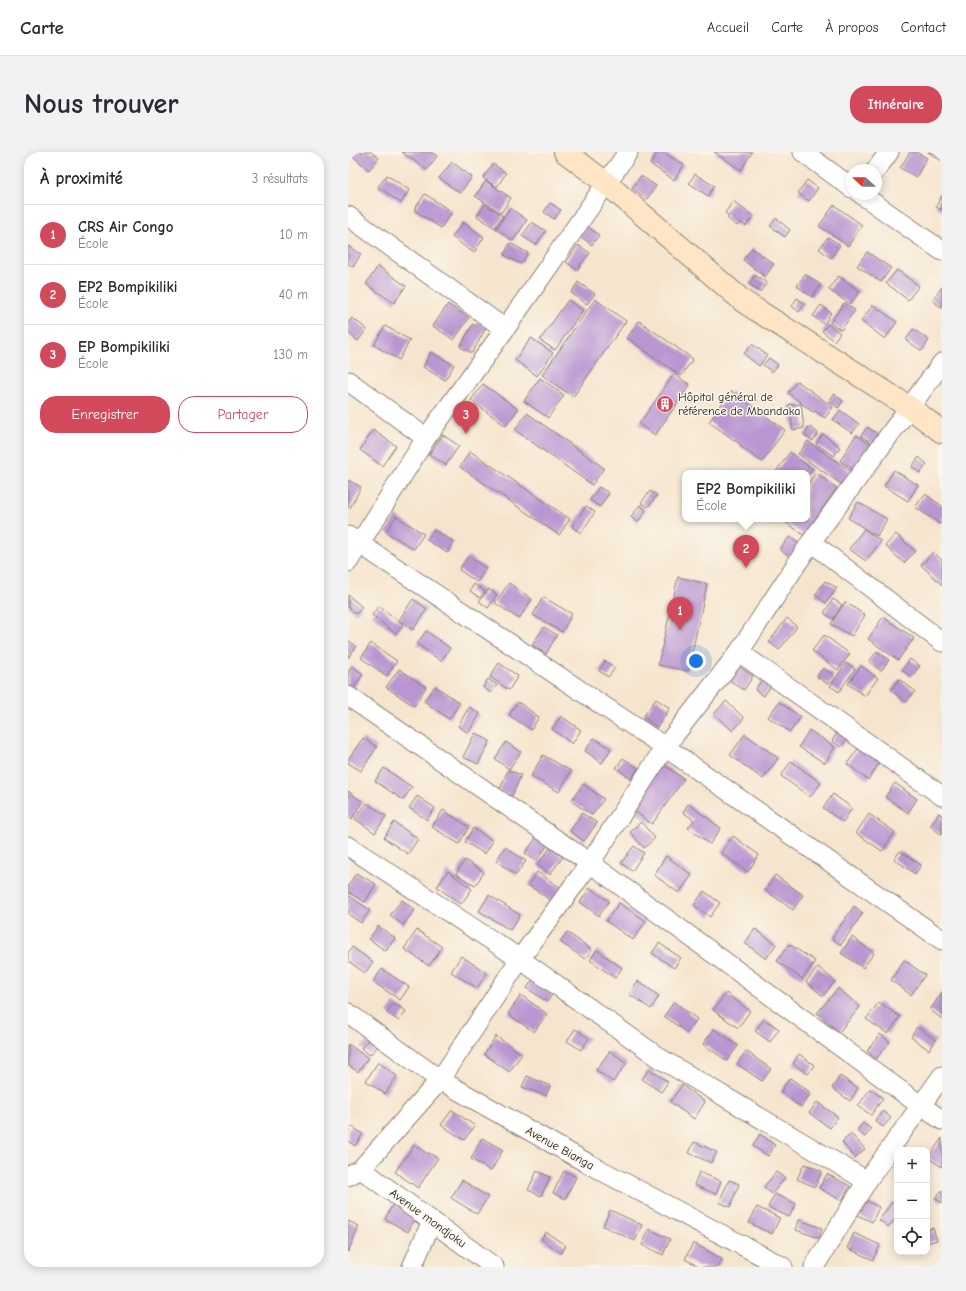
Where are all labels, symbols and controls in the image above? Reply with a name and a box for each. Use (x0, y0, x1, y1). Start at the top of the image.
text: Carte (20, 17, 64, 39)
text: Accueil (707, 19, 749, 36)
text: Carte (771, 19, 803, 36)
text: À propos (825, 19, 879, 36)
text: Contact (901, 19, 946, 36)
button: Itinéraire (850, 86, 942, 123)
text: Nous trouver (24, 88, 179, 120)
north arrow (846, 164, 882, 200)
text: À proximité (40, 169, 123, 188)
text: 3 résultats (252, 171, 308, 186)
text: CRS Air Congo (78, 218, 174, 236)
text: 1 (50, 227, 56, 242)
text: 10 m (280, 227, 308, 242)
text: École (78, 236, 108, 251)
text: EP2 Bompikiliki (78, 278, 177, 296)
text: 2 (50, 287, 56, 302)
text: 40 m (279, 287, 308, 302)
text: École (78, 296, 108, 311)
text: EP Bompikiliki (78, 338, 170, 356)
text: 3 (50, 347, 56, 362)
text: 130 m (273, 347, 308, 362)
text: École (78, 356, 108, 371)
place label: Hôpital général de référence de Mbandaka (678, 390, 800, 418)
building icon: Hôpital général de référence de Mbandaka (655, 394, 675, 414)
button: Enregistrer (40, 396, 170, 433)
button: Partager (178, 396, 308, 433)
pin: 3 (453, 401, 479, 434)
popup (682, 470, 810, 522)
text: EP2 Bompikiliki (696, 480, 796, 498)
text: École (696, 498, 727, 513)
pin: 2 (733, 535, 759, 568)
pin: 1 (667, 597, 693, 630)
your location (686, 651, 706, 671)
street label: Avenue Bianga (523, 1123, 597, 1173)
map controls (894, 1147, 930, 1255)
button: + (894, 1147, 930, 1183)
button: − (894, 1183, 930, 1219)
street label: Avenue mondjoku (387, 1186, 469, 1250)
button: locate (894, 1219, 930, 1255)

